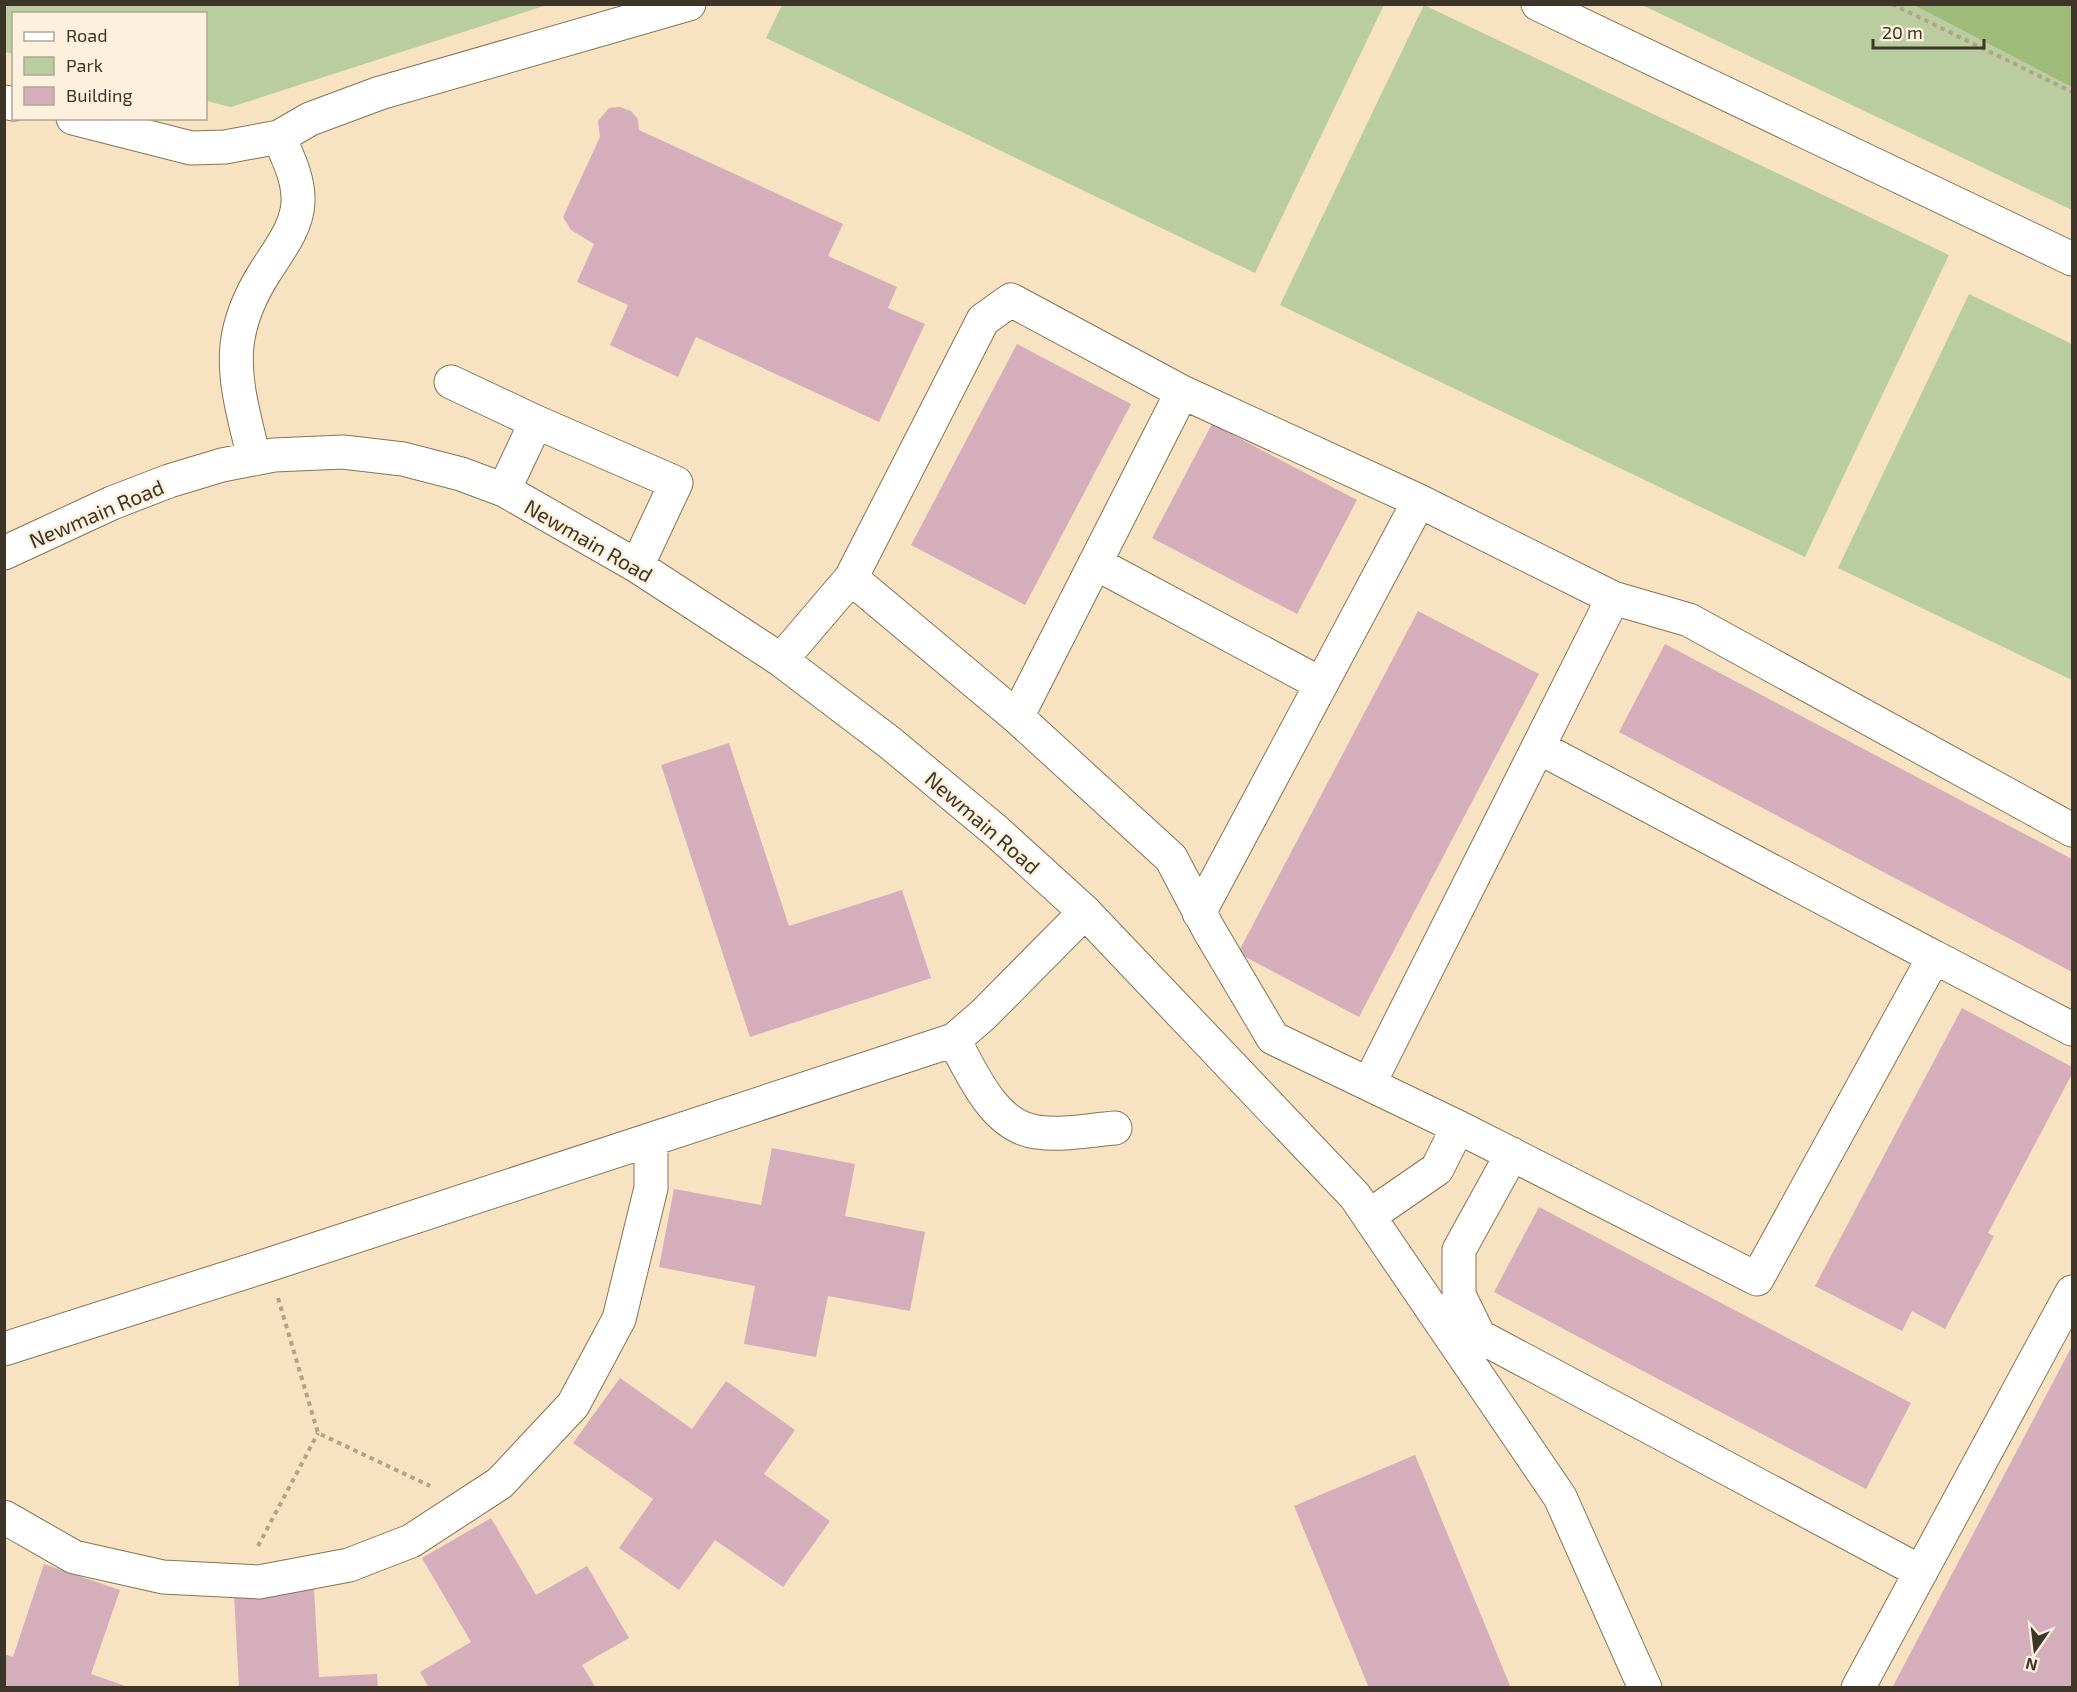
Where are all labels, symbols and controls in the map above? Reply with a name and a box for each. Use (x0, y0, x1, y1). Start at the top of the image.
legend (12, 12, 207, 120)
scale bar (1873, 12, 1984, 50)
text: 20 m (1882, 21, 1923, 43)
text: Road (66, 24, 107, 46)
text: Park (66, 54, 103, 76)
text: Building (66, 84, 133, 106)
street label: Newmain Road (25, 473, 167, 553)
street label: Newmain Road (520, 493, 658, 587)
street label: Newmain Road (921, 765, 1045, 879)
north arrow (2005, 1620, 2065, 1680)
text: N (2023, 1654, 2039, 1676)

